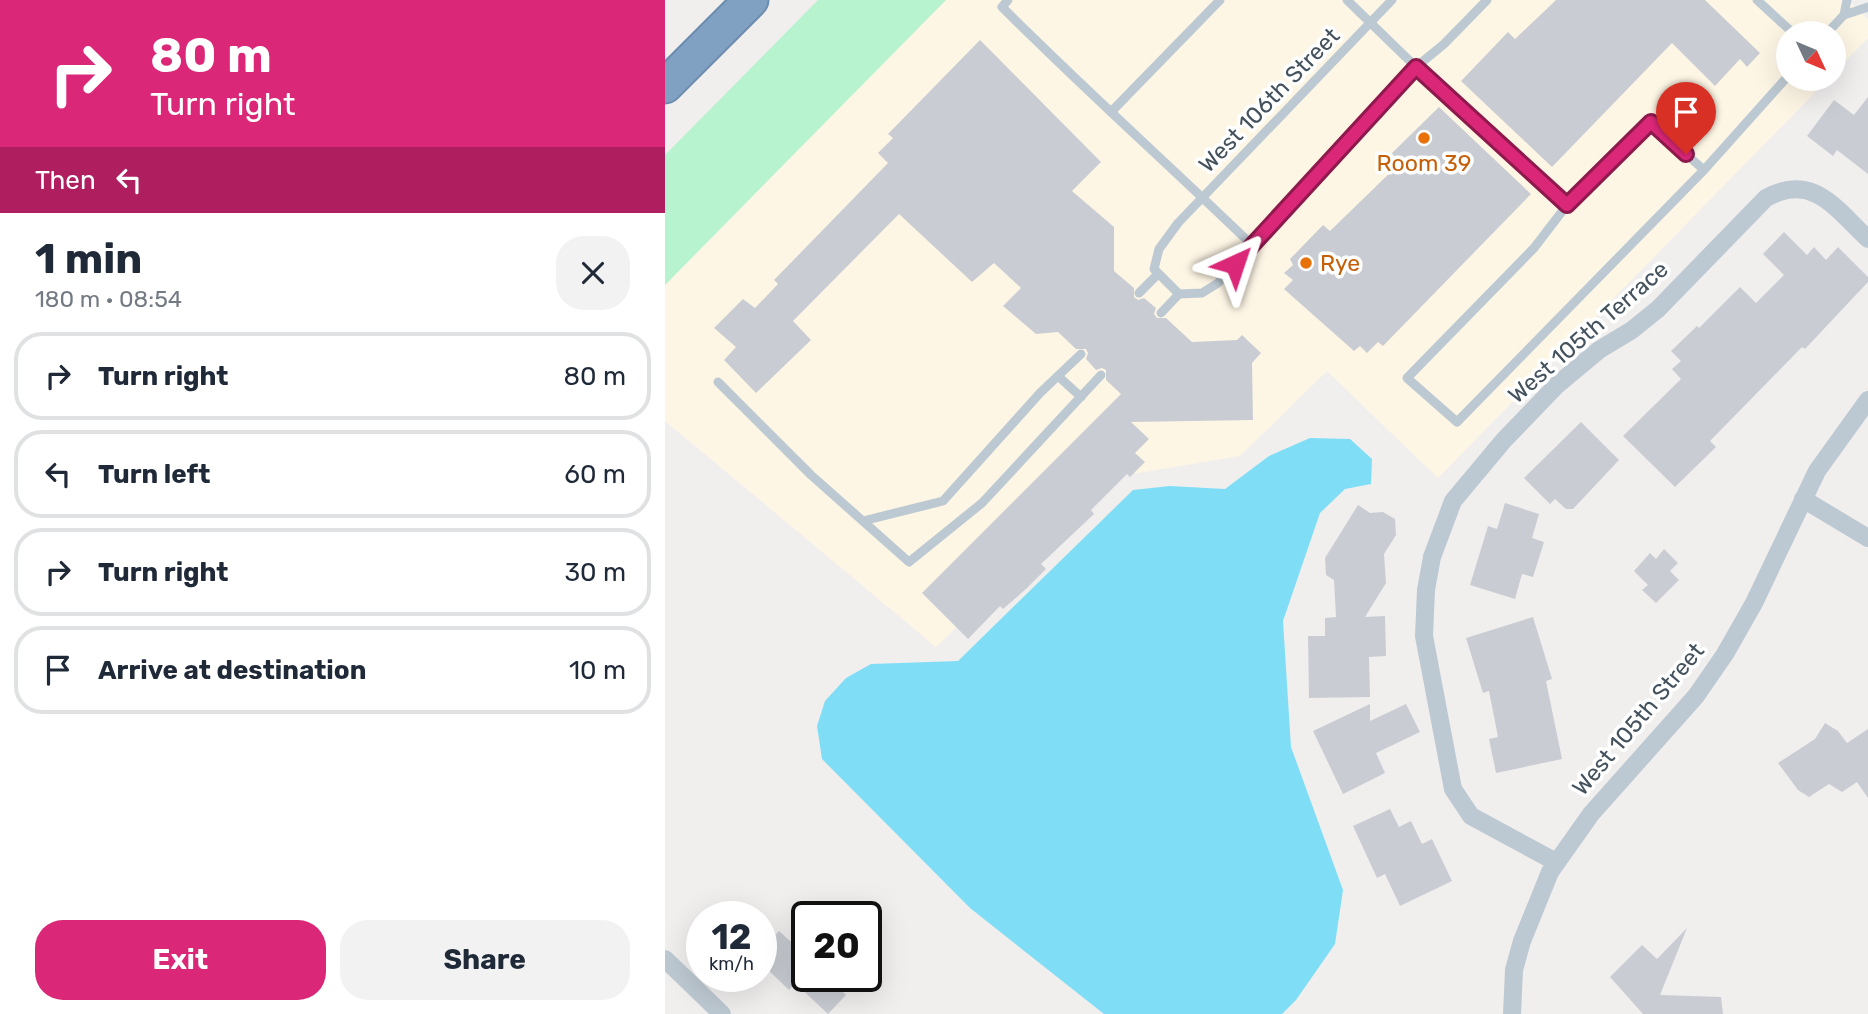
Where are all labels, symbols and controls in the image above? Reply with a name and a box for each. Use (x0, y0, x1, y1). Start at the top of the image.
north arrow (1776, 21, 1846, 91)
map controls (1776, 21, 1846, 91)
street label: West 106th Street (1193, 22, 1345, 178)
text: 80 m (150, 26, 272, 84)
icon: right (35, 28, 126, 119)
pin (1656, 82, 1716, 154)
text: Turn right (150, 85, 295, 123)
icon: arrive (1667, 93, 1705, 131)
marker: Room 39 (1416, 130, 1432, 146)
place label: Room 39 (1377, 149, 1471, 177)
icon: left (110, 161, 148, 199)
text: Then (35, 165, 96, 196)
position arrow (1198, 227, 1272, 301)
text: 1 min (35, 234, 142, 284)
button: close (556, 236, 630, 310)
place label: Rye (1320, 249, 1360, 277)
marker: Rye (1298, 255, 1314, 271)
street label: West 105th Terrace (1502, 255, 1674, 409)
text: 180 m · 08:54 (35, 285, 182, 313)
icon: right (39, 357, 77, 395)
text: Turn right (98, 361, 228, 392)
text: 80 m (563, 361, 626, 392)
icon: left (39, 455, 77, 493)
text: Turn left (98, 459, 210, 490)
text: 60 m (564, 459, 626, 490)
icon: right (39, 553, 77, 591)
text: Turn right (98, 557, 228, 588)
text: 30 m (564, 557, 626, 588)
street label: West 105th Street (1566, 637, 1710, 801)
icon: arrive (39, 651, 77, 689)
text: Arrive at destination (98, 655, 366, 686)
text: 10 m (569, 655, 626, 686)
speed limit sign: 20 (791, 901, 882, 992)
text: 12 (711, 916, 752, 958)
button: Exit (35, 920, 326, 1000)
button: Share (340, 920, 630, 1000)
text: km/h (709, 953, 754, 975)

